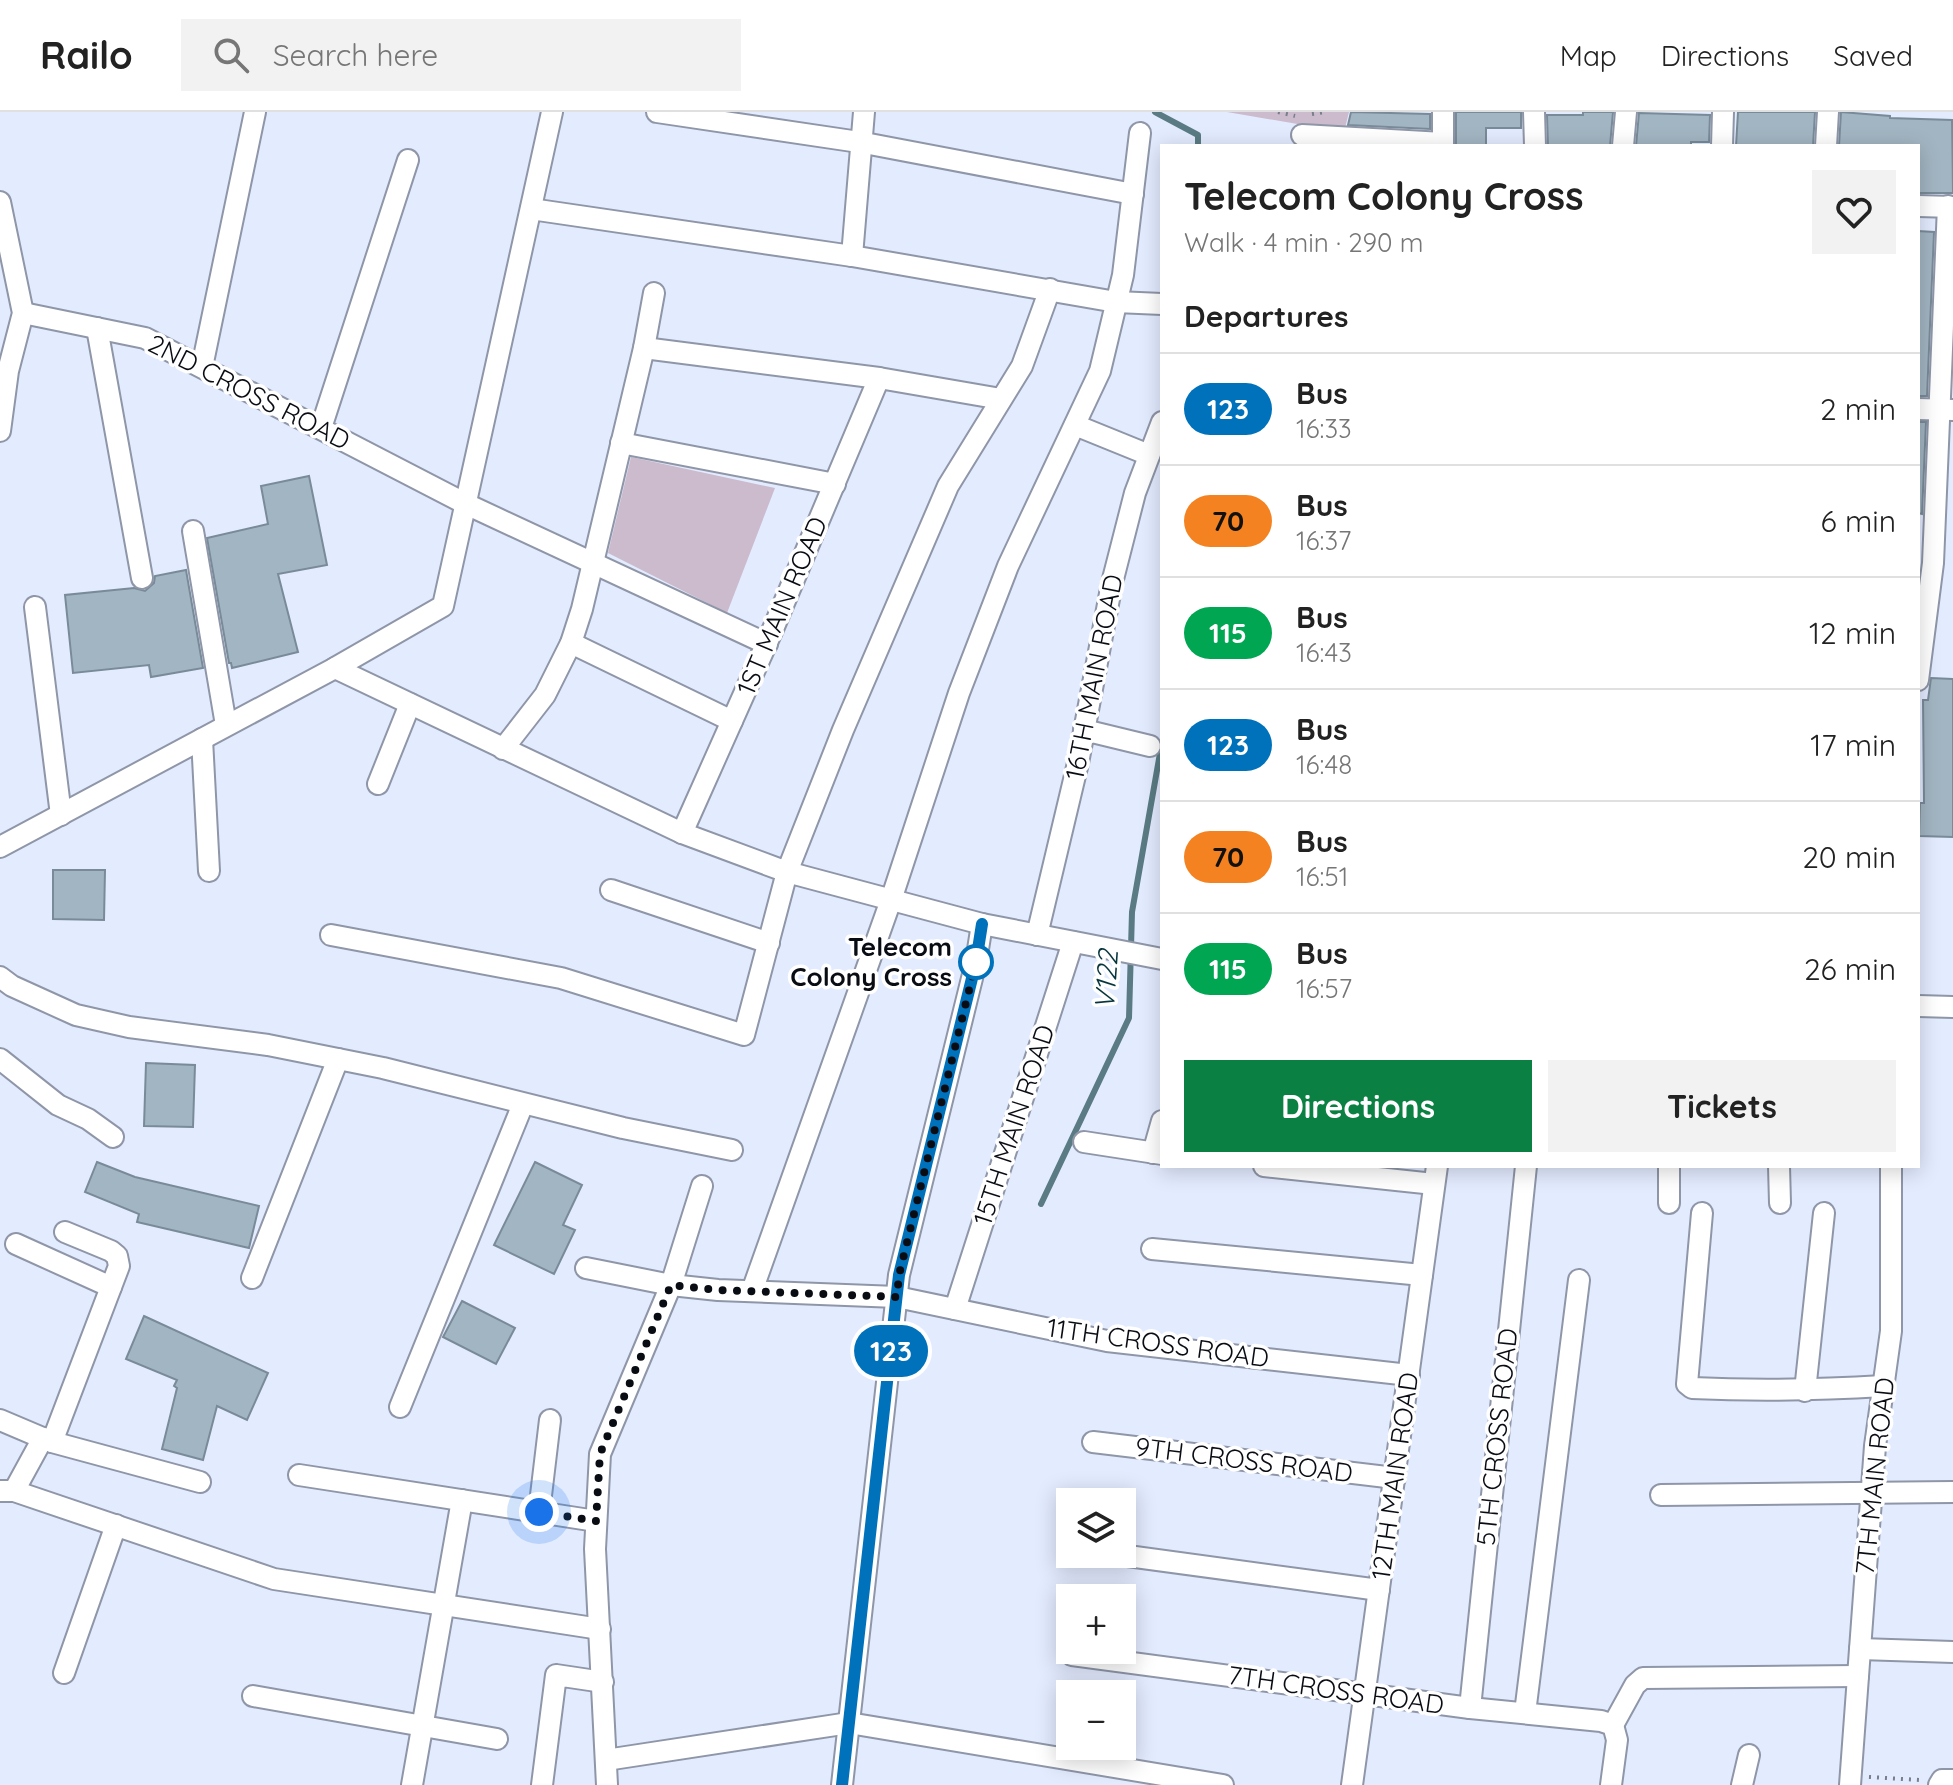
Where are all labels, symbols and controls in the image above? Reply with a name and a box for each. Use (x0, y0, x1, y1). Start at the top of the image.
search box (181, 19, 741, 91)
text: Railo (40, 31, 133, 79)
icon: search (209, 33, 253, 77)
text: Search here (273, 36, 438, 74)
text: Map (1560, 38, 1617, 73)
text: Directions (1661, 38, 1789, 73)
text: Saved (1833, 38, 1913, 73)
button: heart (1812, 170, 1896, 254)
text: Telecom Colony Cross (1184, 172, 1583, 220)
text: Walk · 4 min · 290 m (1184, 226, 1423, 259)
text: Departures (1184, 297, 1349, 335)
street label: 2ND CROSS ROAD (143, 326, 356, 457)
text: Bus (1296, 374, 1348, 412)
text: 2 min (1820, 390, 1896, 428)
text: 123 (1207, 391, 1249, 426)
text: 16:33 (1296, 412, 1352, 445)
text: Bus (1296, 486, 1348, 524)
text: 6 min (1821, 502, 1896, 540)
text: 70 (1212, 503, 1244, 538)
street label: 1ST MAIN ROAD (729, 512, 834, 700)
text: 16:37 (1296, 524, 1351, 557)
street label: 16TH MAIN ROAD (1057, 571, 1130, 782)
text: Bus (1296, 598, 1348, 636)
text: 12 min (1809, 614, 1896, 652)
text: 115 (1209, 615, 1247, 650)
text: 16:43 (1296, 636, 1352, 669)
text: Bus (1296, 710, 1348, 748)
text: 17 min (1810, 726, 1896, 764)
text: 123 (1207, 727, 1249, 762)
text: 16:48 (1296, 748, 1352, 781)
text: Bus (1296, 822, 1348, 860)
text: 20 min (1802, 838, 1896, 876)
text: 70 (1212, 839, 1244, 874)
text: 16:51 (1296, 860, 1348, 893)
place label: Telecom Colony Cross (790, 930, 952, 993)
text: Bus (1296, 934, 1348, 972)
marker: Telecom Colony Cross (959, 945, 993, 979)
water label: V122 (1086, 946, 1125, 1011)
text: 26 min (1804, 950, 1896, 988)
text: 115 (1209, 951, 1247, 986)
text: 16:57 (1296, 972, 1352, 1005)
street label: 15TH MAIN ROAD (966, 1021, 1061, 1229)
button: Directions (1184, 1060, 1532, 1152)
button: Tickets (1548, 1060, 1896, 1152)
street label: 11TH CROSS ROAD (1045, 1311, 1271, 1374)
line badge: 123 (845, 1325, 937, 1377)
street label: 5TH CROSS ROAD (1469, 1327, 1524, 1547)
text: 123 (870, 1333, 912, 1368)
street label: 12TH MAIN ROAD (1364, 1370, 1425, 1582)
street label: 7TH MAIN ROAD (1848, 1376, 1901, 1576)
street label: 9TH CROSS ROAD (1133, 1430, 1355, 1489)
map controls (1056, 1488, 1136, 1760)
button: layers (1056, 1488, 1136, 1568)
your location (519, 1492, 559, 1532)
button: + (1056, 1584, 1136, 1664)
street label: 7TH CROSS ROAD (1226, 1658, 1446, 1721)
button: − (1056, 1680, 1136, 1760)

